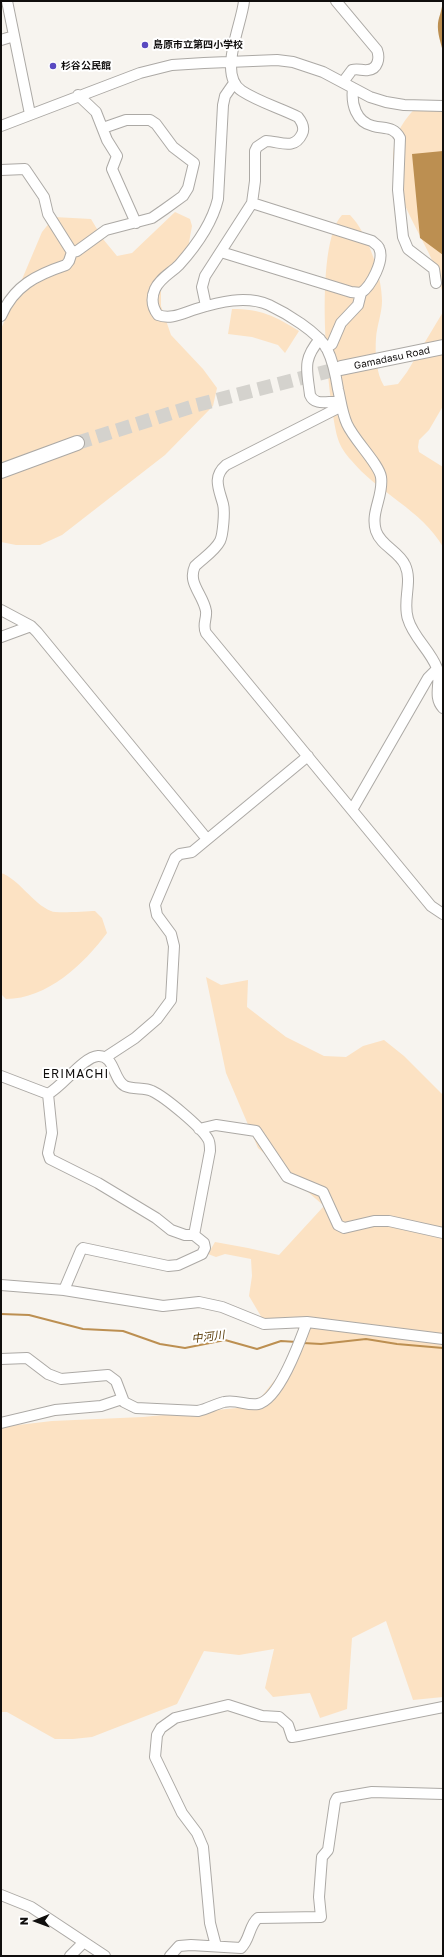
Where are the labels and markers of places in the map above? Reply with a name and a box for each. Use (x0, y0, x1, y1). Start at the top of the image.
place label: 島原市立第四小学校 (153, 39, 243, 51)
marker: 島原市立第四小学校 (140, 40, 150, 50)
place label: 杉谷公民館 (61, 60, 111, 72)
marker: 杉谷公民館 (48, 61, 58, 71)

